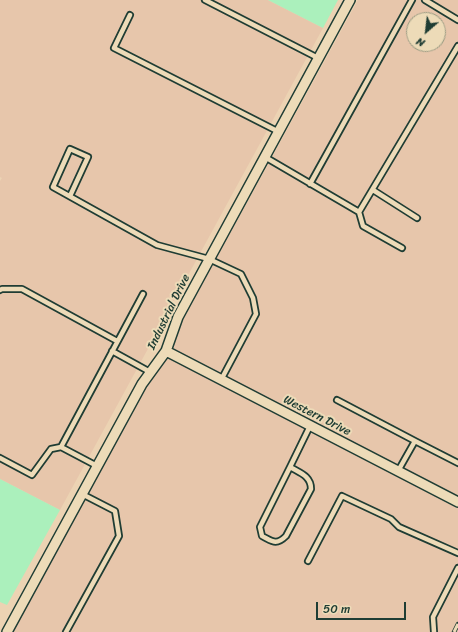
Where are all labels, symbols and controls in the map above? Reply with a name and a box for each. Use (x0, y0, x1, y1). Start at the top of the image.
north arrow (406, 12, 446, 52)
text: N (413, 32, 428, 52)
street label: Industrial Drive (145, 272, 193, 352)
street label: Western Drive (281, 393, 353, 439)
scale bar (318, 594, 408, 620)
text: 50 m (323, 598, 350, 620)

